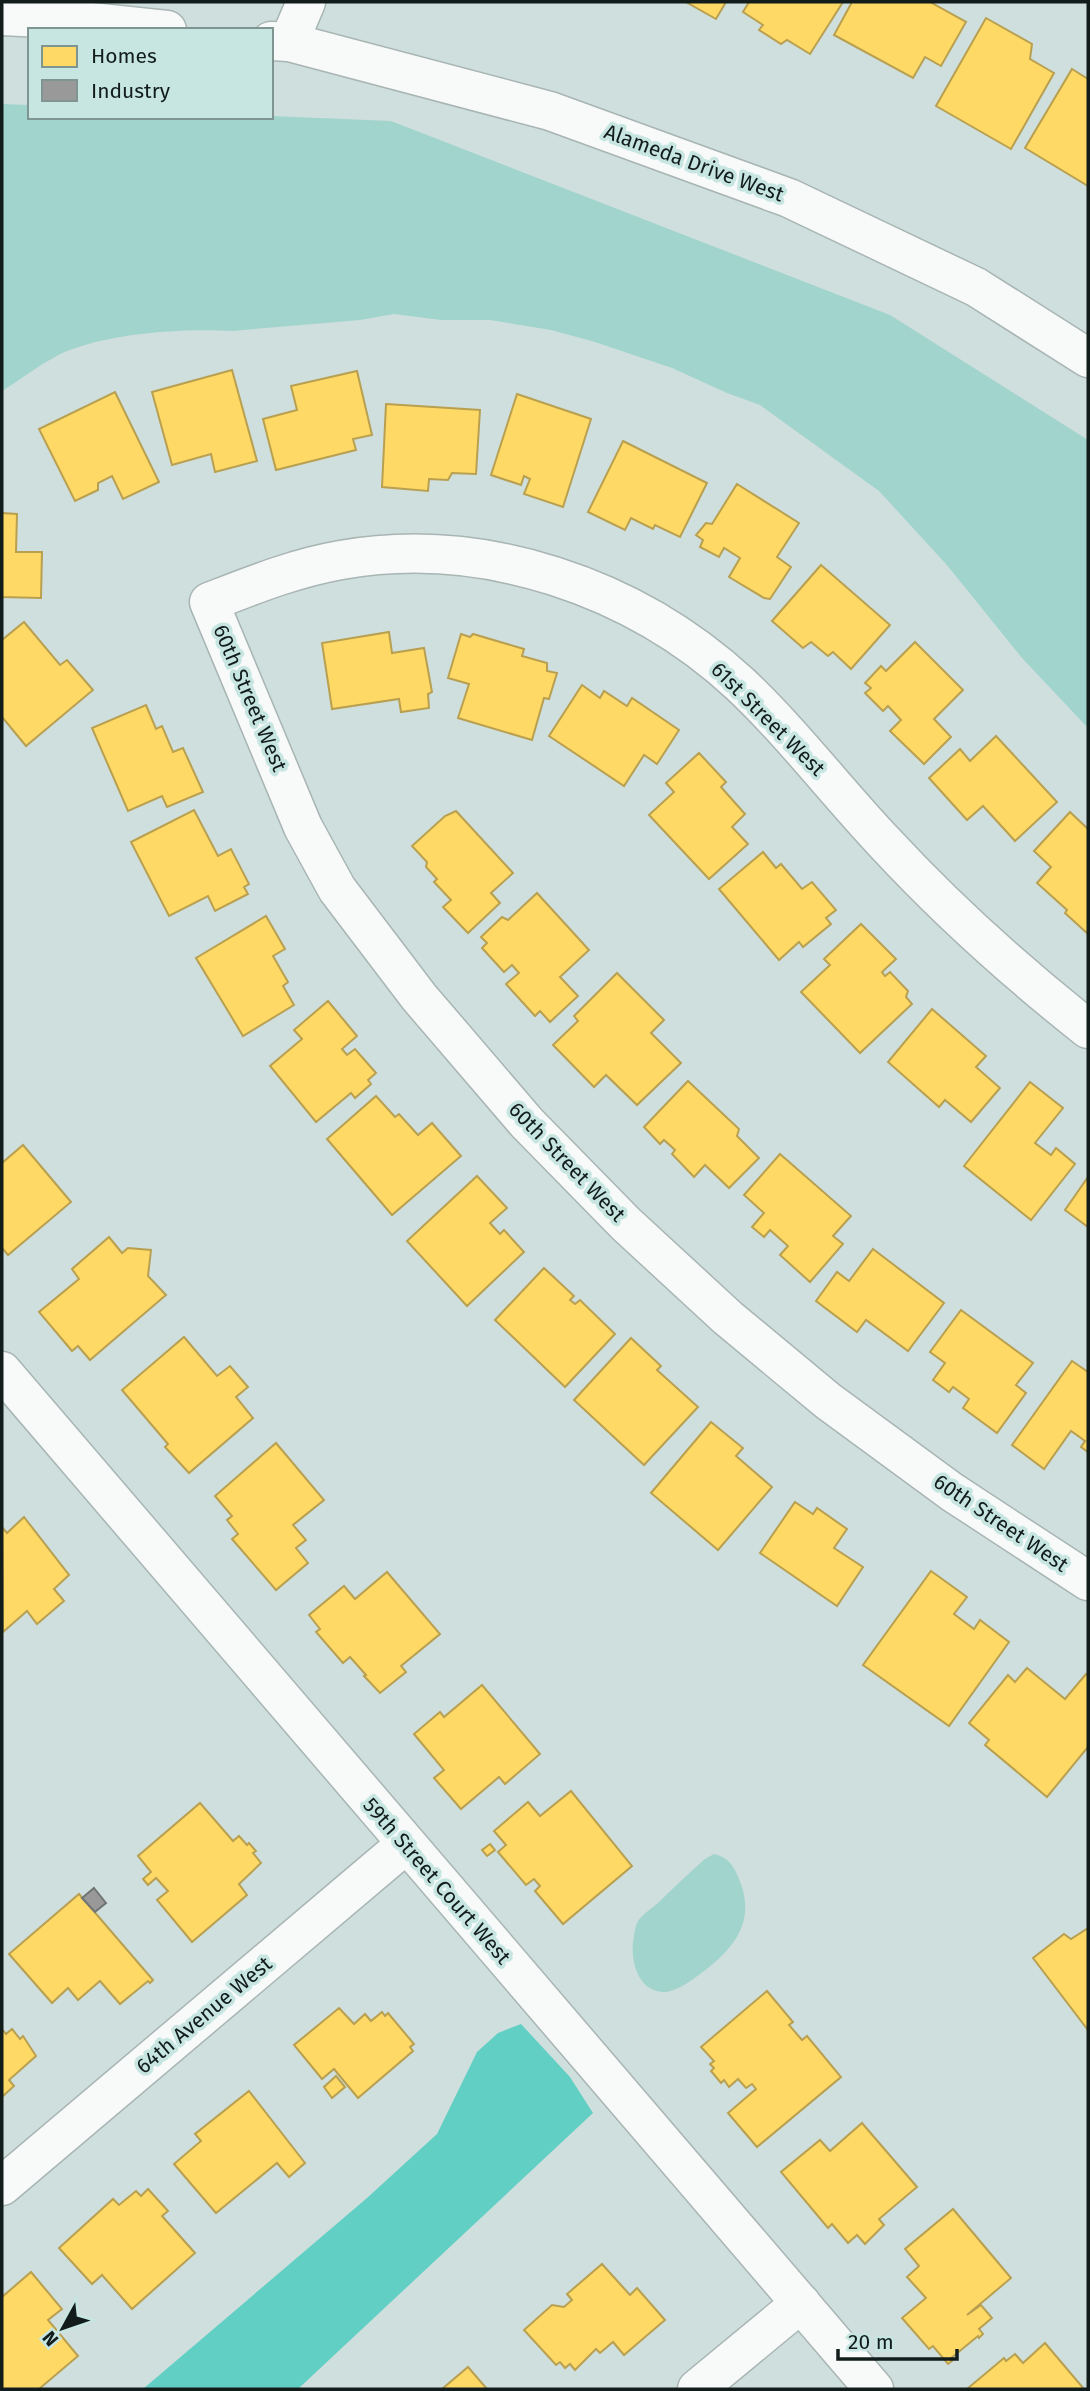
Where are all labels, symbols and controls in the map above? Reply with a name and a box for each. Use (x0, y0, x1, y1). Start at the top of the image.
legend (28, 28, 273, 119)
text: Homes (91, 43, 157, 69)
text: Industry (91, 78, 171, 104)
street label: Alameda Drive West (601, 118, 788, 208)
street label: 60th Street West (207, 621, 293, 776)
street label: 61st Street West (706, 657, 831, 782)
street label: 60th Street West (503, 1097, 631, 1228)
street label: 60th Street West (929, 1468, 1074, 1578)
street label: 59th Street Court West (358, 1792, 517, 1970)
street label: 64th Avenue West (131, 1950, 277, 2079)
north arrow (28, 2293, 98, 2363)
scale bar (838, 2318, 957, 2362)
text: N (37, 2326, 63, 2351)
text: 20 m (848, 2329, 894, 2355)

